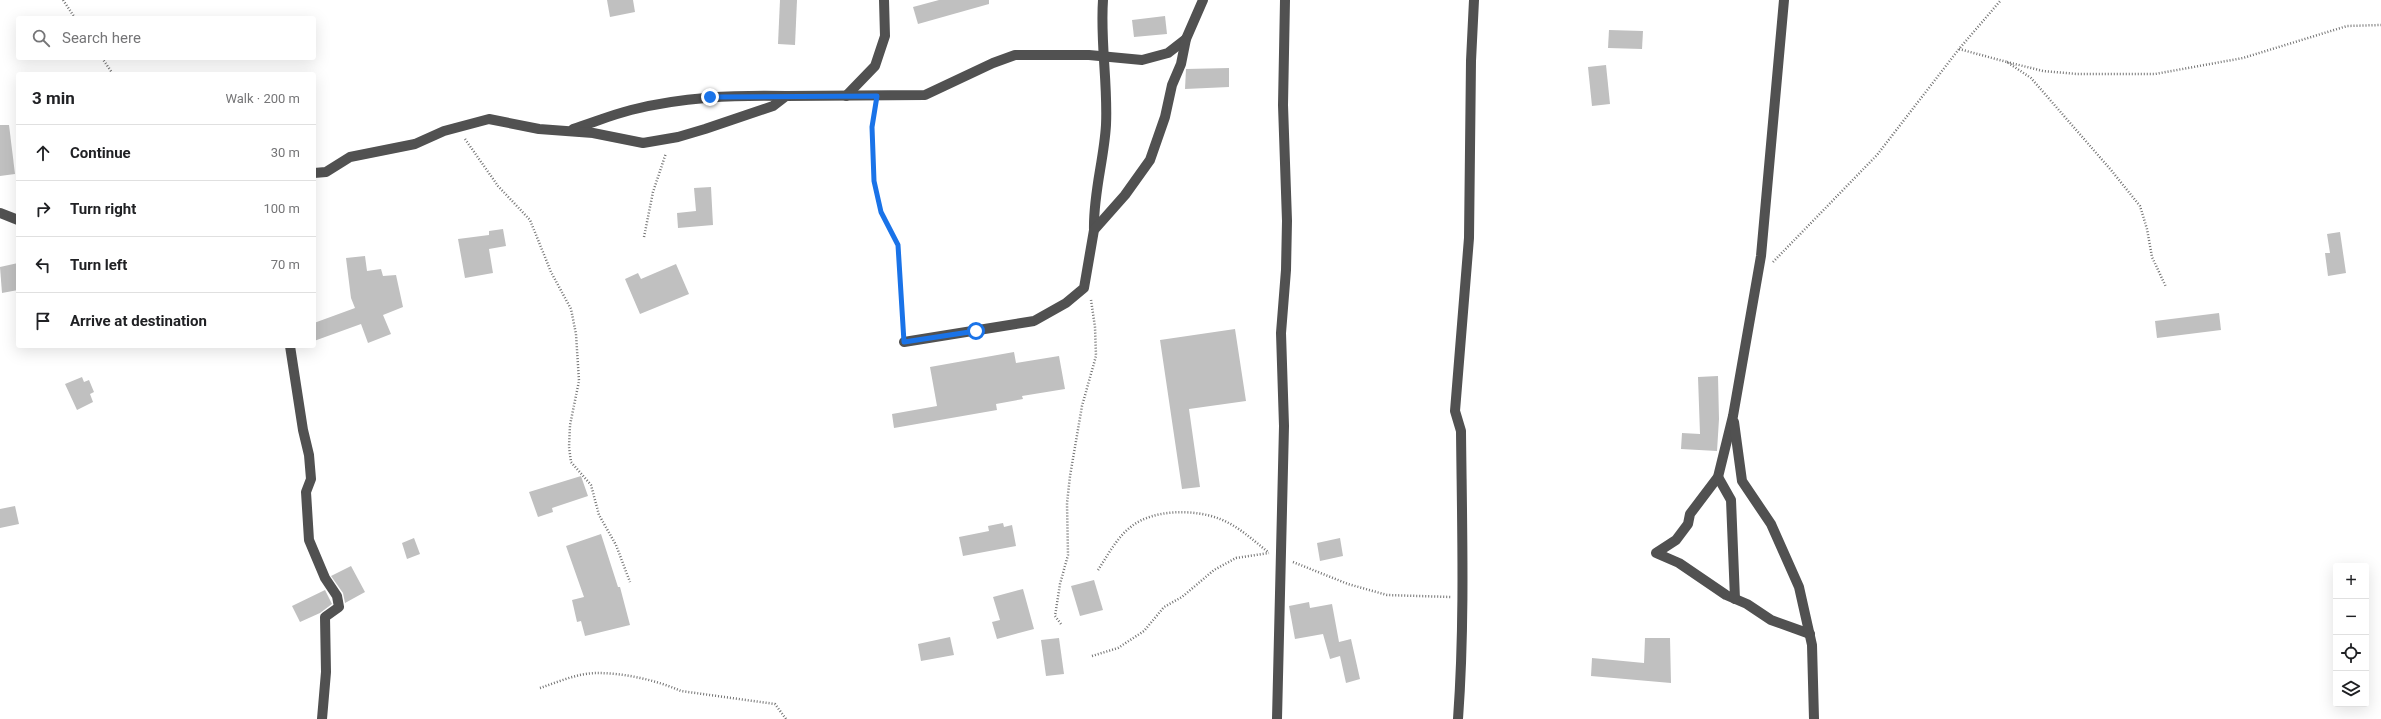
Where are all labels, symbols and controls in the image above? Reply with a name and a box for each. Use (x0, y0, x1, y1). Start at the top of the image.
search box (16, 16, 316, 60)
icon: search (30, 27, 52, 49)
text: Search here (62, 29, 141, 47)
text: 3 min (32, 88, 75, 108)
route end (701, 88, 719, 106)
text: Walk · 200 m (225, 91, 300, 106)
icon: ahead (32, 142, 54, 164)
text: Continue (70, 144, 131, 162)
text: 30 m (271, 145, 300, 160)
icon: right (32, 198, 54, 220)
text: Turn right (70, 200, 136, 218)
text: 100 m (263, 201, 300, 216)
icon: left (32, 254, 54, 276)
text: Turn left (70, 256, 127, 274)
text: 70 m (271, 257, 300, 272)
icon: arrive (32, 310, 54, 332)
text: Arrive at destination (70, 312, 207, 330)
route start (967, 322, 985, 340)
map controls (2333, 563, 2369, 707)
button: + (2333, 563, 2369, 599)
button: − (2333, 599, 2369, 635)
button: locate (2333, 635, 2369, 671)
button: layers (2333, 671, 2369, 707)

